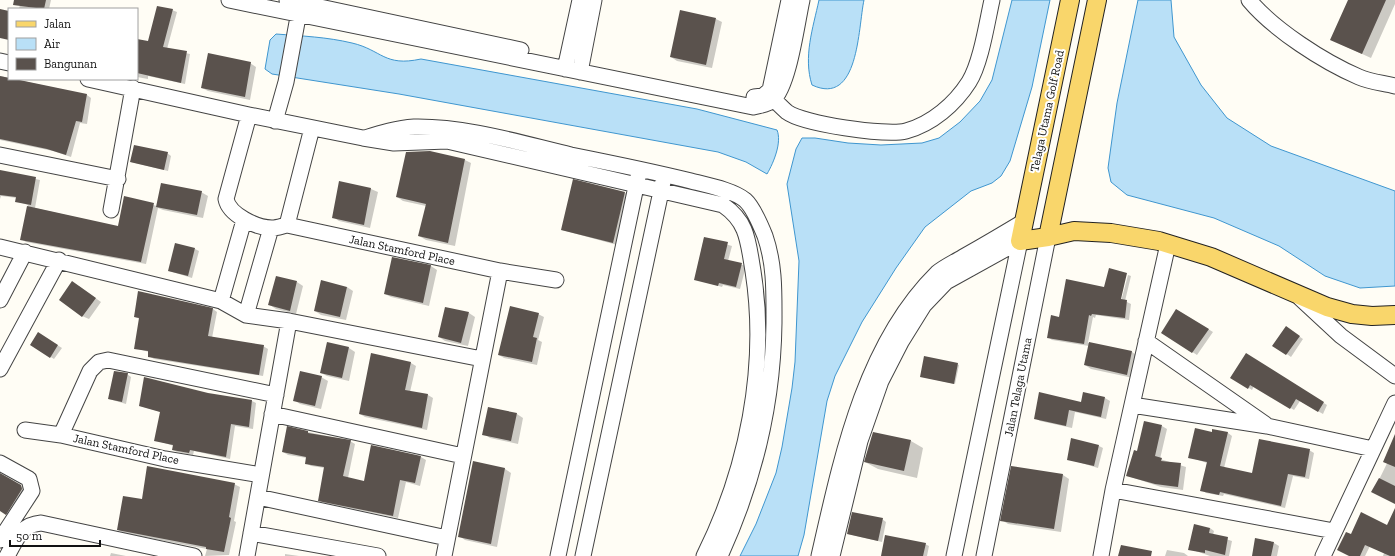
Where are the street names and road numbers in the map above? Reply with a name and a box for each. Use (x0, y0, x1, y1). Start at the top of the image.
street label: Telaga Utama Golf Road (1027, 48, 1067, 173)
street label: Jalan Stamford Place (348, 232, 457, 268)
street label: Jalan Telaga Utama (1002, 336, 1035, 438)
street label: Jalan Stamford Place (72, 431, 181, 467)

